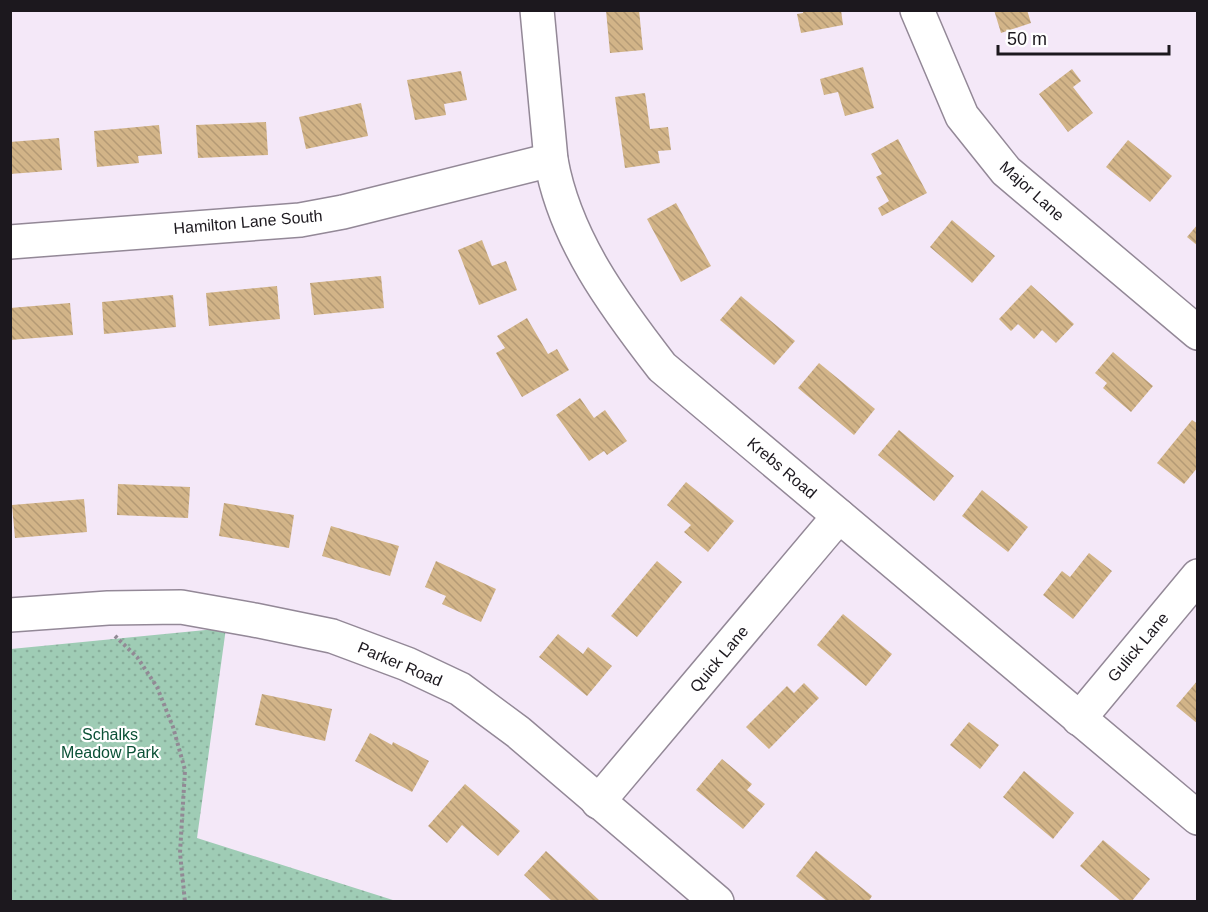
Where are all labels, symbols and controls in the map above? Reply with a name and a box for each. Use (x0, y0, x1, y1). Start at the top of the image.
scale bar (998, 18, 1169, 56)
text: 50 m (1007, 29, 1047, 49)
street label: Major Lane (997, 158, 1068, 224)
street label: Hamilton Lane South (173, 207, 323, 237)
street label: Krebs Road (744, 434, 820, 502)
street label: Gulick Lane (1104, 609, 1172, 685)
street label: Quick Lane (686, 622, 752, 695)
street label: Parker Road (355, 639, 445, 689)
park label: Schalks Meadow Park (61, 726, 160, 761)

